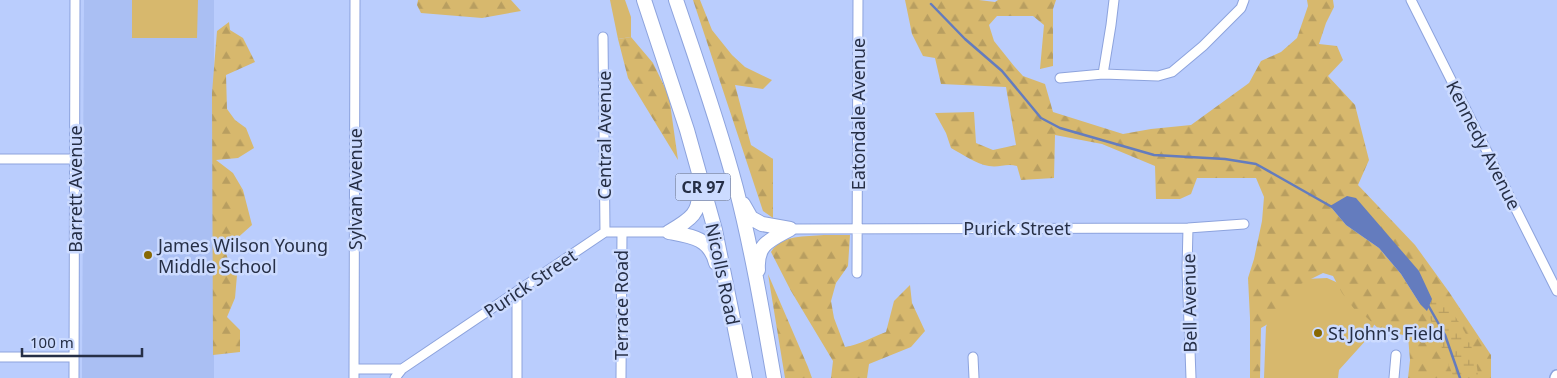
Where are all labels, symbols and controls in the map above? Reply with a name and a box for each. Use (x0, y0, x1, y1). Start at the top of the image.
street label: Eatondale Avenue (846, 38, 870, 190)
street label: Central Avenue (592, 71, 616, 199)
street label: Kennedy Avenue (1441, 76, 1527, 214)
street label: Barrett Avenue (63, 125, 87, 253)
street label: Sylvan Avenue (343, 128, 367, 250)
road number: CR 97 (676, 173, 730, 200)
street label: Purick Street (963, 216, 1071, 240)
street label: Nicolls Road (700, 221, 746, 327)
place label: James Wilson Young Middle School (156, 233, 328, 278)
street label: Purick Street (479, 243, 582, 323)
marker: James Wilson Young Middle School (142, 249, 154, 261)
street label: Terrace Road (609, 250, 633, 360)
street label: Bell Avenue (1176, 253, 1202, 353)
place label: St John's Field (1328, 321, 1444, 345)
scale bar (22, 326, 142, 358)
marker: St John's Field (1312, 327, 1324, 339)
text: 100 m (30, 332, 74, 352)

